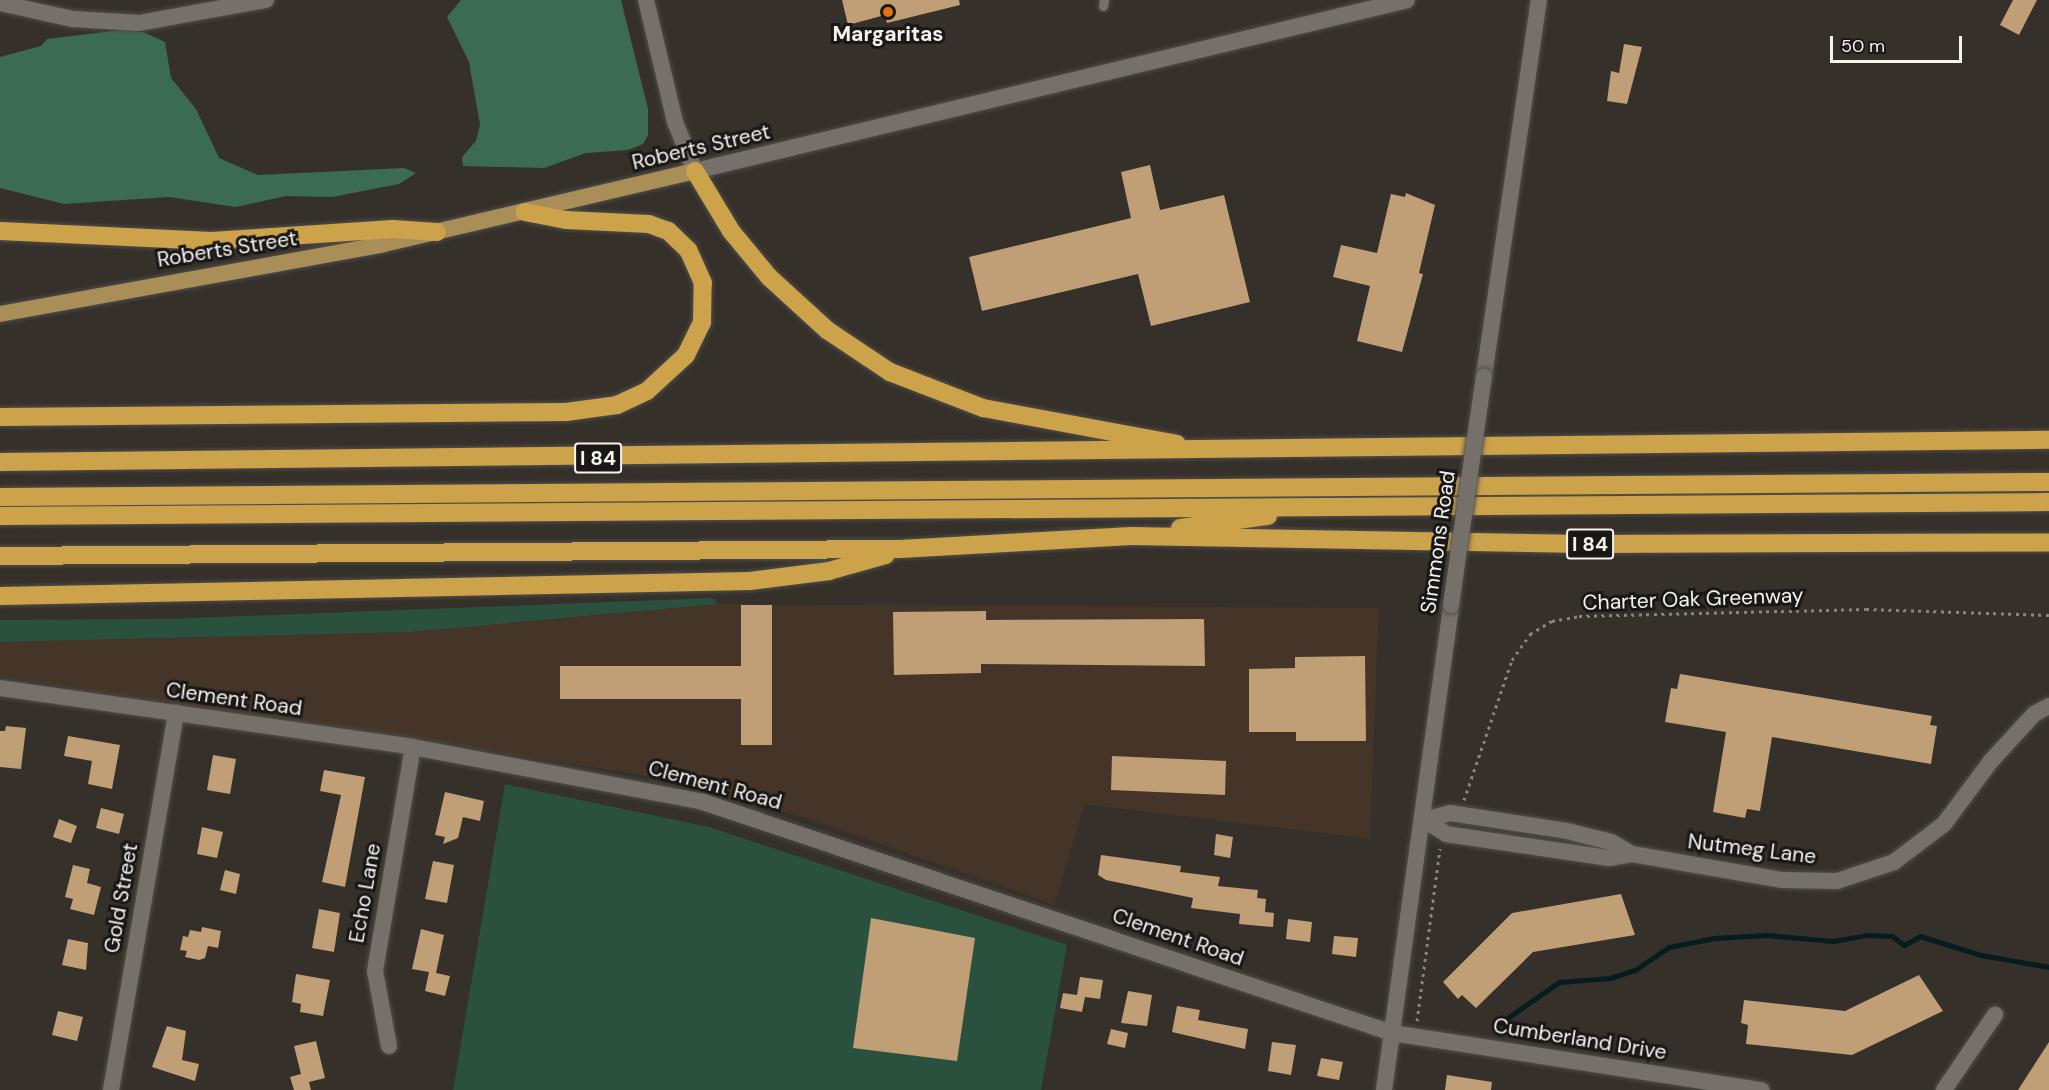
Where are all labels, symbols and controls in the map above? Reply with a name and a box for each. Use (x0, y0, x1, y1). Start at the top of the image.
marker: Margaritas (881, 5, 895, 19)
place label: Margaritas (833, 21, 943, 47)
scale bar (1833, 24, 1965, 62)
text: 50 m (1841, 34, 1885, 58)
street label: Roberts Street (629, 119, 773, 175)
street label: Roberts Street (155, 226, 299, 272)
road number: I 84 (574, 441, 622, 475)
street label: Simmons Road (1415, 469, 1461, 615)
road number: I 84 (1566, 527, 1614, 561)
street label: Charter Oak Greenway (1582, 583, 1804, 615)
street label: Clement Road (164, 677, 304, 721)
street label: Clement Road (646, 755, 784, 815)
street label: Nutmeg Lane (1686, 829, 1818, 869)
street label: Gold Street (99, 841, 143, 955)
street label: Echo Lane (344, 841, 386, 945)
street label: Clement Road (1109, 903, 1247, 971)
street label: Cumberland Drive (1491, 1013, 1669, 1065)

